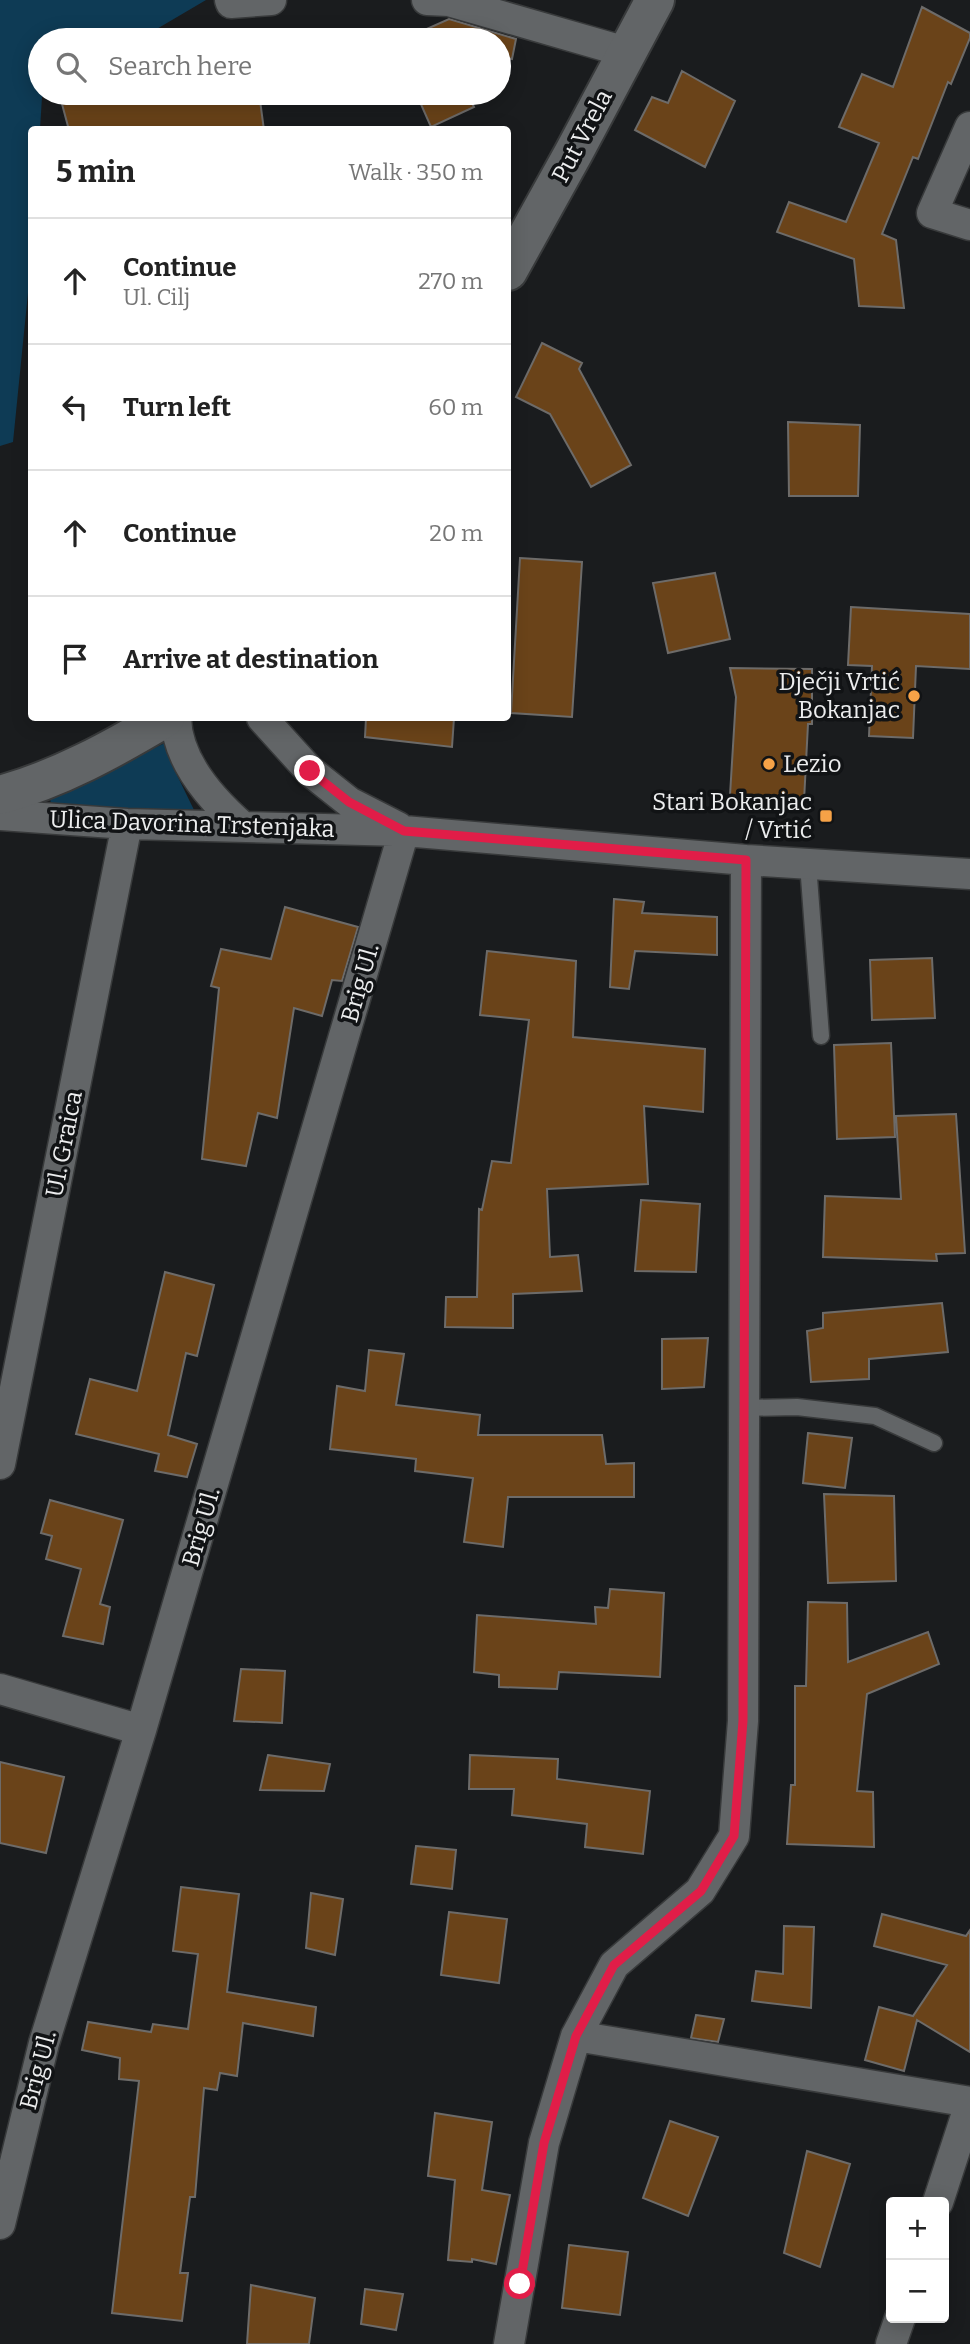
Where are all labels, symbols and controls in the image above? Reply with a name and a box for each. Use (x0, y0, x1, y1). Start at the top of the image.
search box (28, 28, 511, 105)
icon: search (52, 48, 90, 86)
text: Search here (108, 51, 252, 82)
street label: Put Vrela (546, 85, 618, 187)
text: 5 min (56, 154, 135, 190)
text: Walk · 350 m (348, 158, 483, 186)
text: Continue (123, 252, 237, 283)
icon: ahead (56, 262, 94, 300)
text: 270 m (418, 267, 483, 295)
text: Ul. Cilj (123, 283, 190, 311)
icon: left (56, 388, 94, 426)
text: Turn left (123, 392, 231, 423)
text: 60 m (428, 393, 483, 421)
icon: ahead (56, 514, 94, 552)
text: Continue (123, 518, 237, 549)
text: 20 m (429, 519, 483, 547)
icon: arrive (56, 640, 94, 678)
text: Arrive at destination (123, 644, 378, 675)
place label: Dječji Vrtić Bokanjac (778, 668, 900, 724)
marker: Dječji Vrtić Bokanjac (906, 688, 922, 704)
place label: Lezio (783, 750, 842, 778)
route end (294, 755, 325, 786)
marker: Lezio (761, 756, 777, 772)
place label: Stari Bokanjac / Vrtić (652, 788, 812, 844)
street label: Ulica Davorina Trstenjaka (49, 805, 335, 843)
marker: Stari Bokanjac / Vrtić (818, 808, 834, 824)
street label: Brig Ul. (335, 940, 385, 1026)
street label: Ul. Graica (40, 1088, 88, 1200)
street label: Brig Ul. (176, 1484, 226, 1570)
street label: Brig Ul. (14, 2027, 62, 2113)
map controls (886, 2197, 949, 2323)
button: + (886, 2197, 949, 2260)
button: − (886, 2260, 949, 2323)
route start (504, 2268, 535, 2299)

